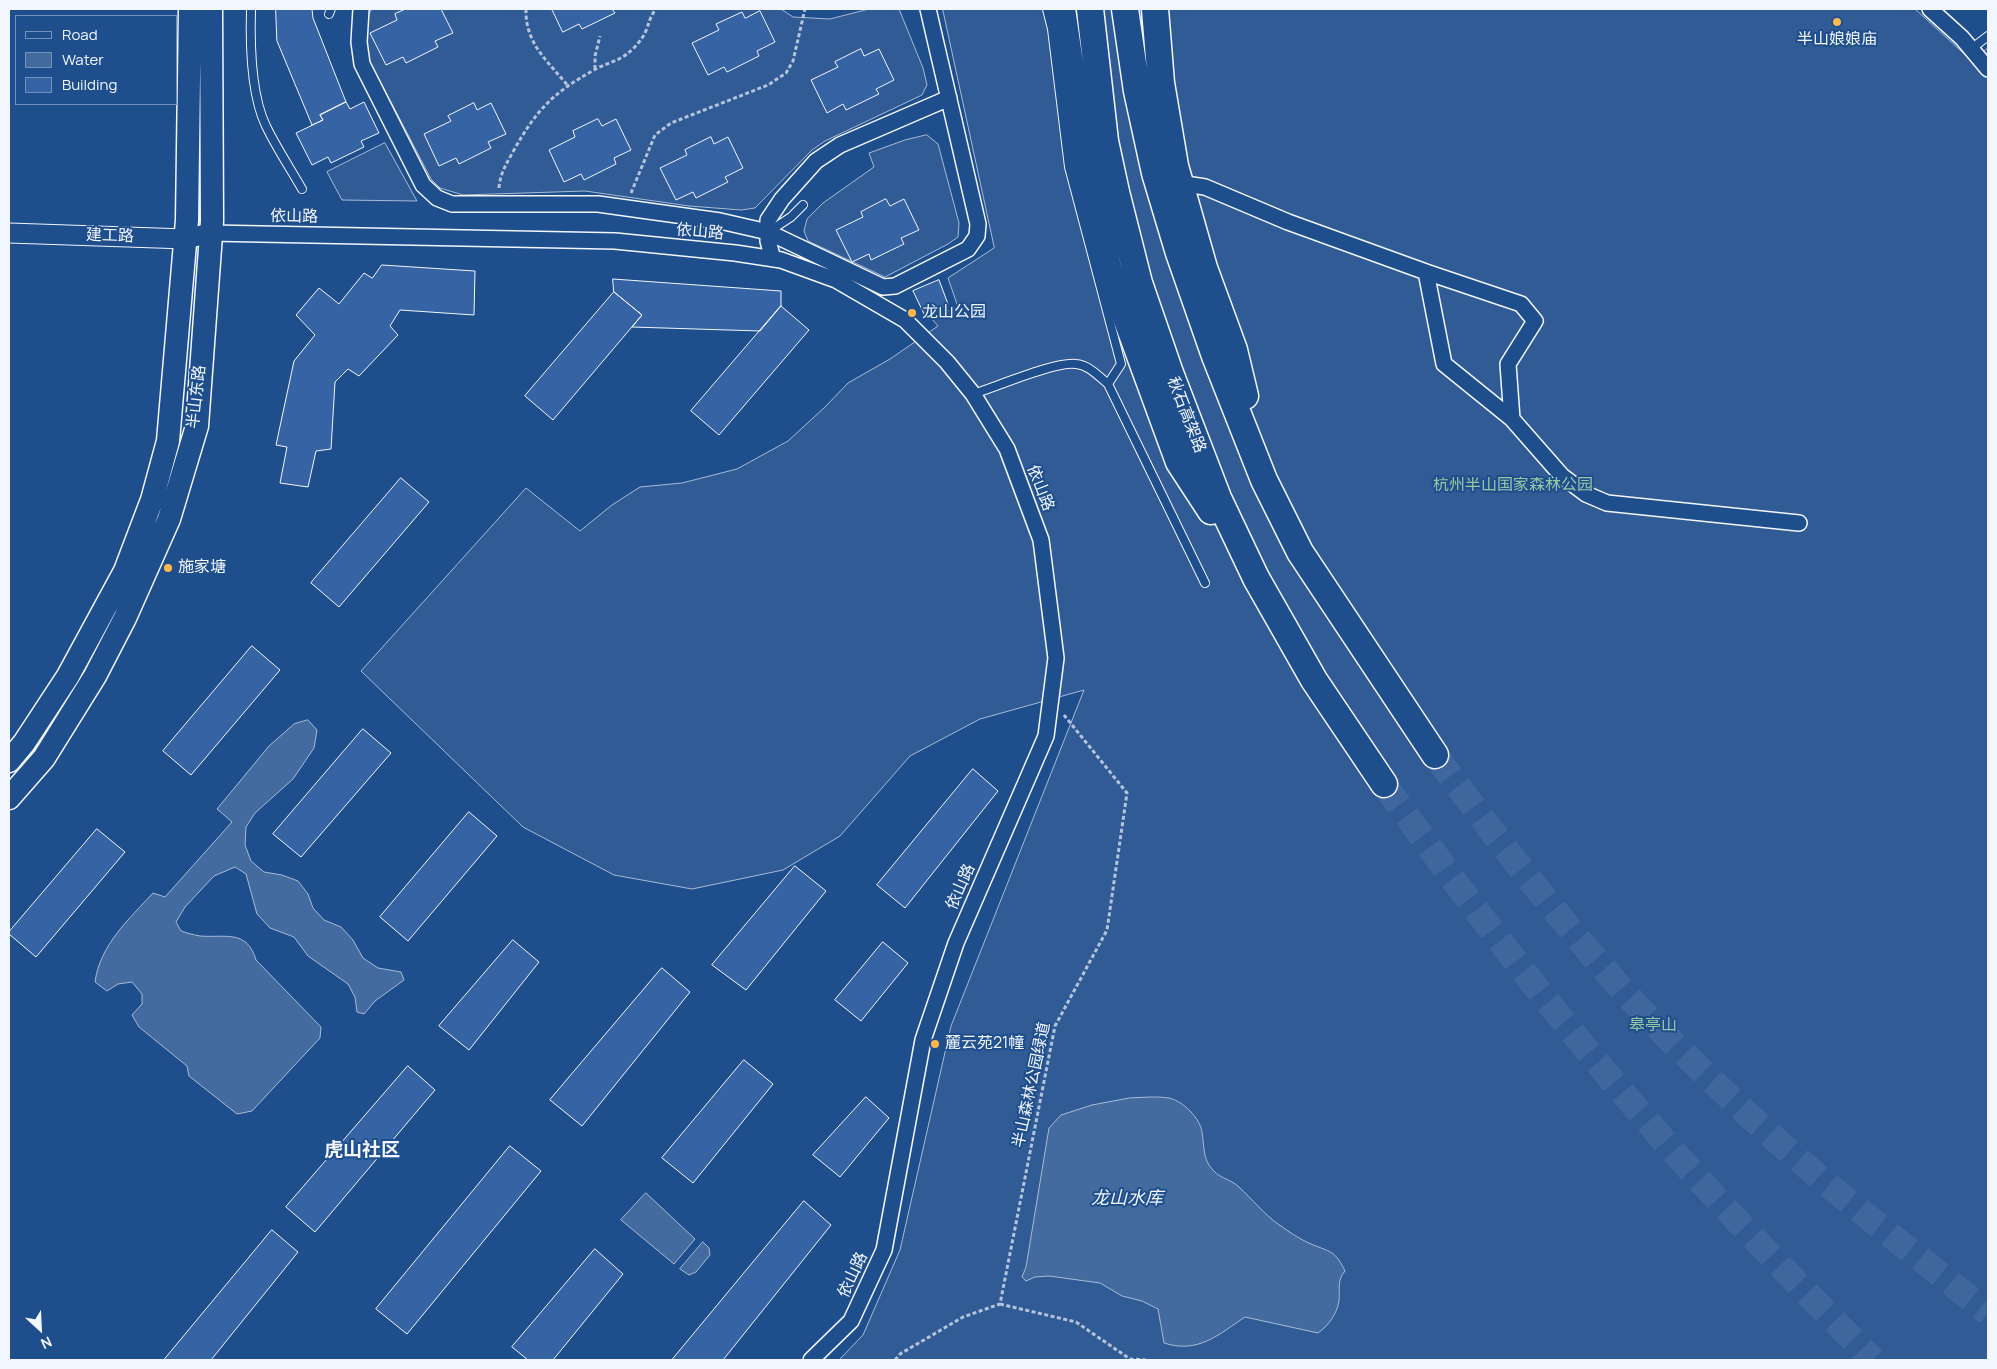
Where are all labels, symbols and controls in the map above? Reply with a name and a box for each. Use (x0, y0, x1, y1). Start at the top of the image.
legend (15, 15, 178, 105)
marker: 半山娘娘庙 (1831, 16, 1843, 28)
text: Road (62, 24, 98, 45)
place label: 半山娘娘庙 (1797, 30, 1877, 50)
text: Water (62, 49, 104, 70)
text: Building (62, 74, 117, 95)
street label: 依山路 (270, 207, 318, 227)
street label: 依山路 (675, 220, 725, 244)
street label: 建工路 (86, 226, 134, 246)
place label: 龙山公园 (922, 303, 986, 323)
marker: 龙山公园 (906, 307, 918, 319)
street label: 半山东路 (184, 364, 210, 430)
street label: 秋石高架路 (1163, 374, 1209, 456)
street label: 依山路 (1022, 462, 1058, 514)
park label: 杭州半山国家森林公园 (1433, 476, 1593, 496)
place label: 施家塘 (178, 558, 226, 578)
marker: 施家塘 (162, 562, 174, 574)
street label: 依山路 (942, 861, 980, 913)
park label: 皋亭山 (1629, 1016, 1677, 1036)
street label: 半山森林公园绿道 (1009, 1020, 1055, 1150)
place label: 麓云苑21幢 (945, 1034, 1024, 1054)
marker: 麓云苑21幢 (929, 1038, 941, 1050)
district label: 虎山社区 (324, 1140, 400, 1162)
water label: 龙山水库 (1091, 1188, 1163, 1210)
street label: 依山路 (834, 1249, 872, 1301)
north arrow (15, 1304, 65, 1354)
text: N (38, 1332, 55, 1354)

